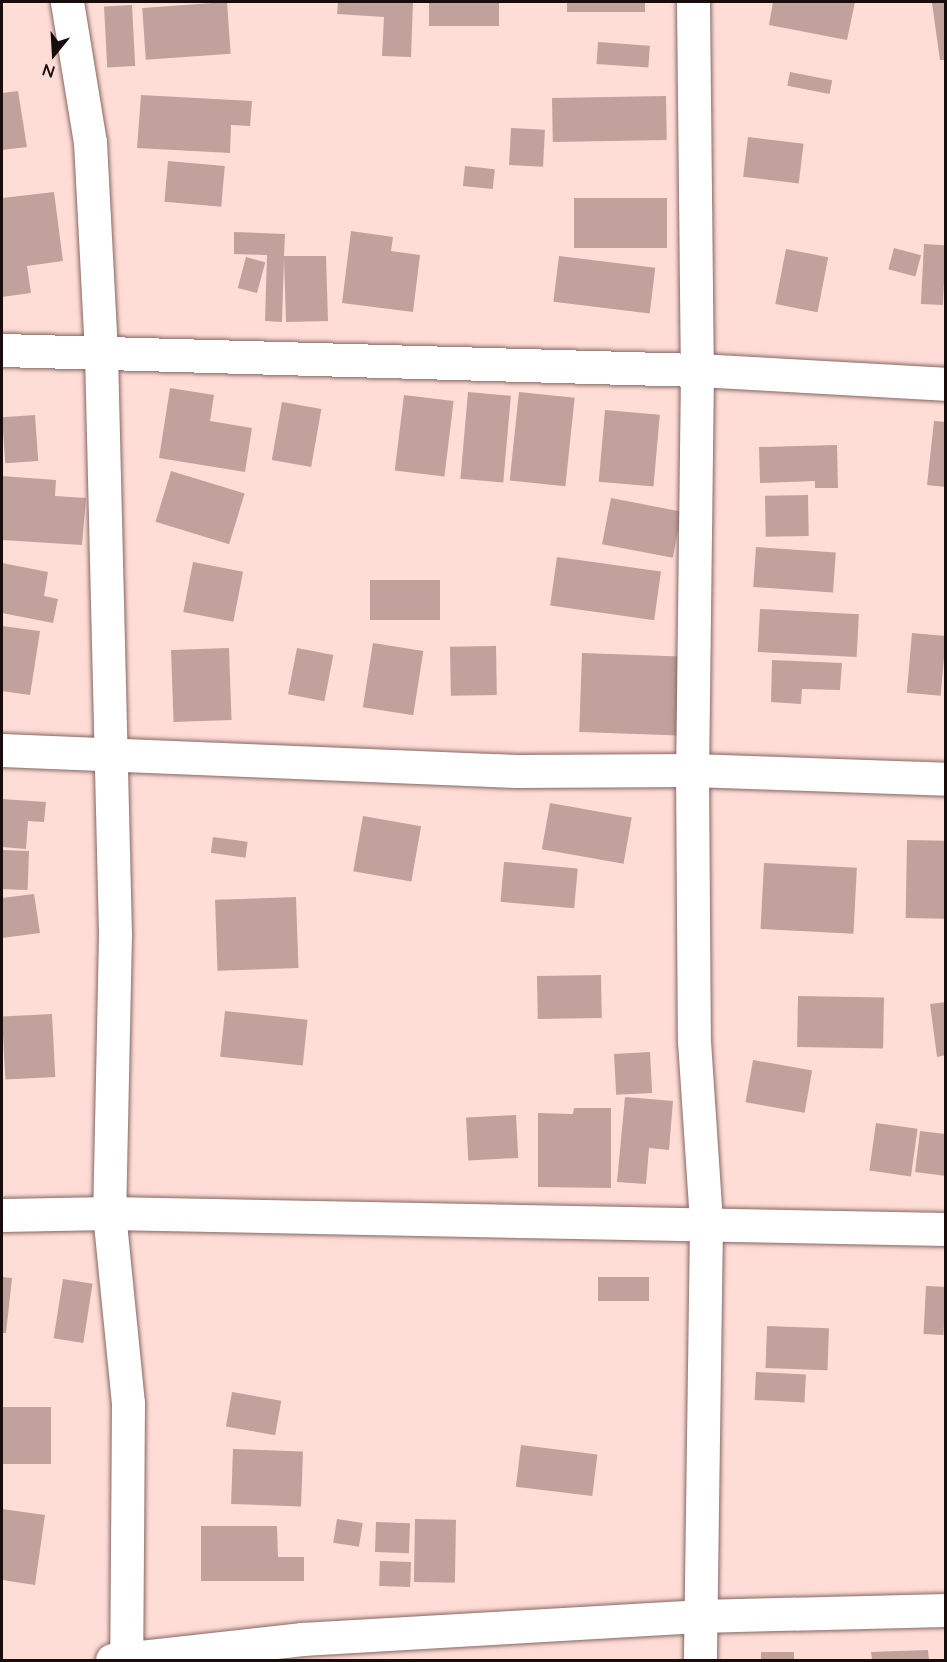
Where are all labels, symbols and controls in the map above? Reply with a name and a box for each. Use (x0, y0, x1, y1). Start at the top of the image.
north arrow (24, 24, 84, 84)
text: N (39, 61, 57, 83)

